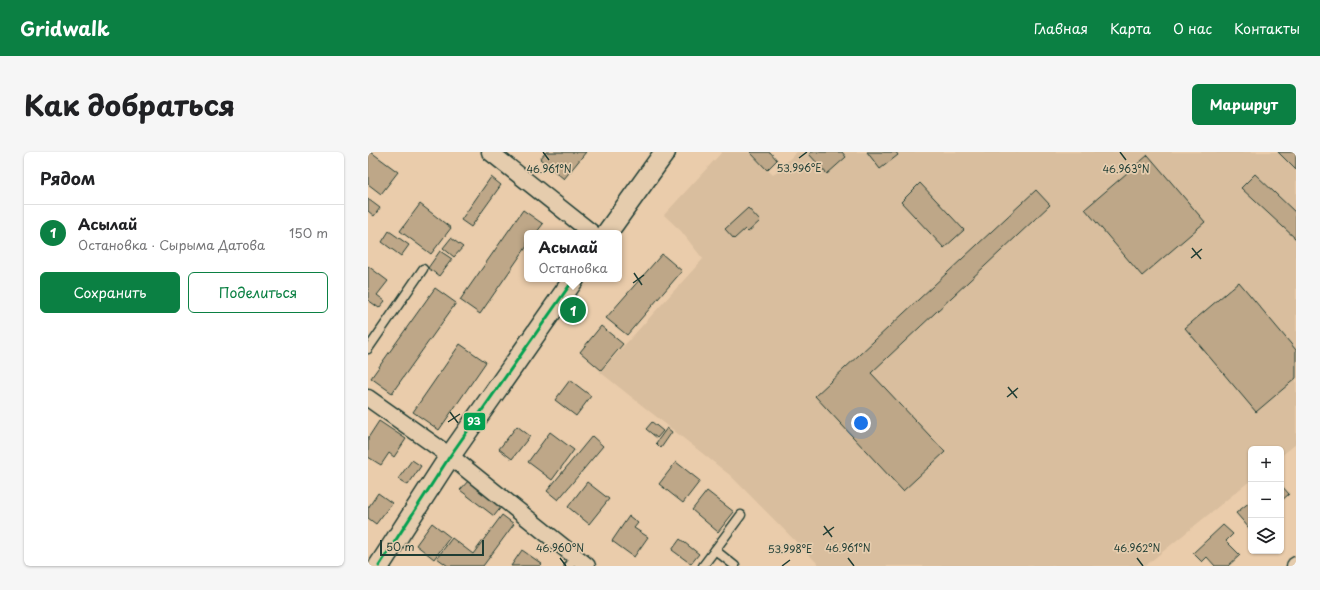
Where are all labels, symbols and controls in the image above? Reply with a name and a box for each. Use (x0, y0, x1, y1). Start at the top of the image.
text: Gridwalk (20, 14, 110, 42)
text: Главная (1034, 18, 1088, 39)
text: Карта (1110, 18, 1151, 39)
text: О нас (1173, 18, 1212, 39)
text: Контакты (1234, 18, 1300, 39)
text: Как добраться (24, 83, 235, 126)
button: Маршрут (1192, 84, 1296, 125)
text: 53.996°E (777, 160, 821, 175)
text: 46.961°N (526, 161, 572, 176)
text: 46.963°N (1102, 161, 1150, 176)
text: Рядом (40, 165, 95, 191)
text: Асылай (78, 212, 137, 235)
text: 1 (50, 223, 56, 242)
text: 150 m (289, 223, 328, 242)
popup (524, 230, 622, 282)
text: Остановка · Сырыма Датова (78, 235, 265, 254)
text: Асылай (538, 235, 598, 258)
text: Остановка (538, 258, 608, 277)
button: Сохранить (40, 272, 180, 313)
button: Поделиться (188, 272, 328, 313)
pin: 1 (560, 295, 586, 325)
line badge: 93 (463, 412, 486, 431)
text: 93 (467, 412, 481, 429)
your location (851, 413, 871, 433)
map controls (1248, 446, 1284, 554)
button: + (1248, 446, 1284, 482)
button: − (1248, 482, 1284, 518)
button: layers (1248, 518, 1284, 554)
scale bar (380, 538, 484, 557)
text: 50 m (386, 538, 415, 555)
text: 46.960°N (536, 540, 584, 555)
text: 46.961°N (825, 540, 871, 555)
text: 46.962°N (1114, 540, 1161, 555)
text: 53.998°E (768, 541, 812, 556)

